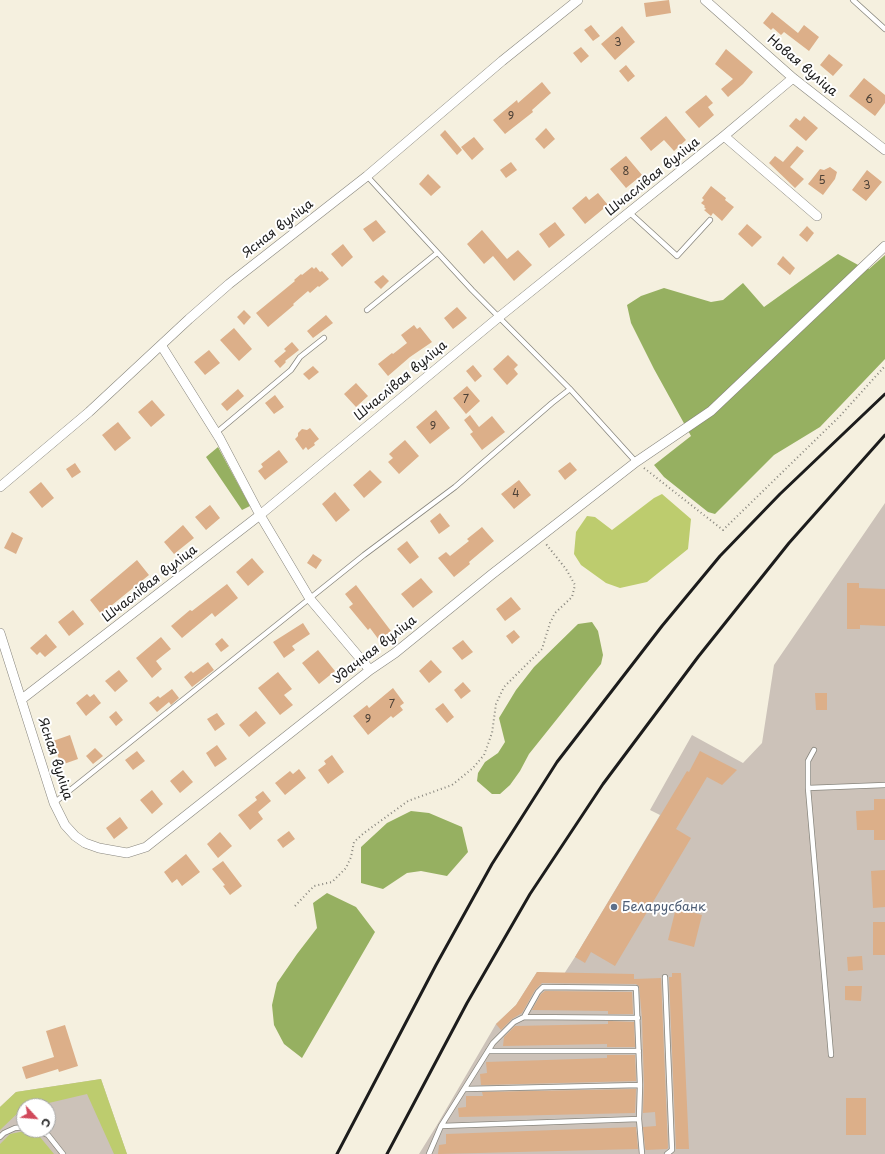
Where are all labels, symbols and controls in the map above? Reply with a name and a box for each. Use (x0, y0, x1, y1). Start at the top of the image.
street label: Новая вуліца (764, 32, 840, 100)
house number: 3 (614, 36, 622, 50)
house number: 6 (865, 93, 873, 107)
house number: 9 (508, 110, 514, 124)
street label: Шчаслівая вуліца (603, 134, 703, 220)
house number: 8 (623, 165, 629, 179)
house number: 5 (818, 174, 826, 188)
house number: 3 (863, 179, 871, 193)
street label: Ясная вуліца (239, 196, 317, 262)
street label: Шчаслівая вуліца (351, 338, 451, 424)
house number: 7 (463, 393, 469, 407)
house number: 9 (430, 420, 436, 434)
house number: 4 (512, 487, 520, 501)
street label: Шчаслівая вуліца (99, 542, 201, 626)
street label: Удачная вуліца (330, 613, 420, 687)
house number: 7 (389, 698, 395, 712)
house number: 9 (365, 713, 371, 727)
street label: Ясная вуліца (34, 716, 76, 802)
place label: Беларусбанк (622, 899, 706, 915)
marker: Беларусбанк (609, 902, 619, 912)
north arrow (16, 1098, 56, 1138)
text: С (37, 1116, 56, 1130)

